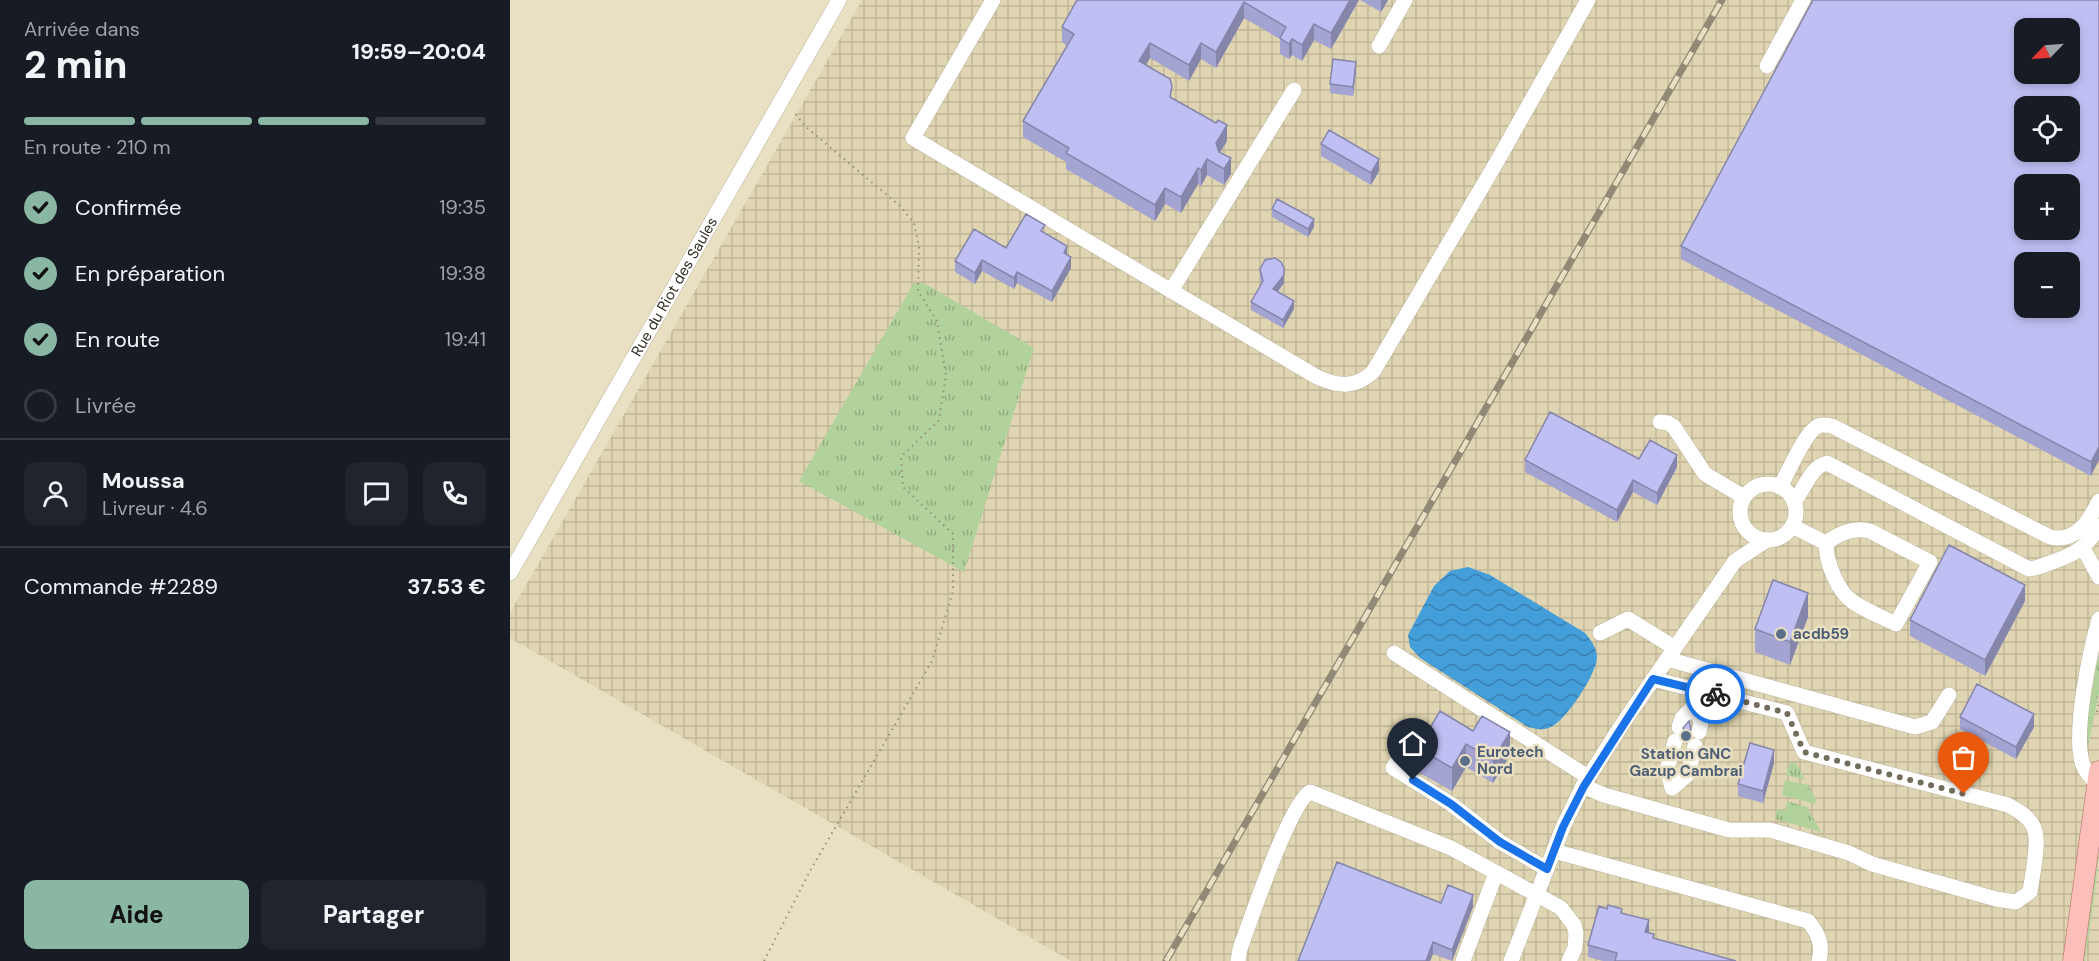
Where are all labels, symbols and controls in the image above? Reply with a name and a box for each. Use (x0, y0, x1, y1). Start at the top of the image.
text: Arrivée dans (24, 16, 140, 42)
north arrow (2014, 18, 2080, 84)
map controls (2014, 18, 2080, 318)
text: 19:59–20:04 (352, 37, 486, 66)
text: 2 min (24, 39, 128, 90)
button: locate (2014, 96, 2080, 162)
text: En route · 210 m (24, 134, 171, 160)
button: + (2014, 174, 2080, 240)
icon: check (24, 191, 57, 224)
text: Confirmée (75, 193, 182, 222)
text: 19:35 (439, 194, 486, 220)
street label: Rue du Riot des Saules (626, 214, 722, 360)
button: − (2014, 252, 2080, 318)
icon: check (24, 257, 57, 290)
text: En préparation (75, 259, 225, 288)
text: 19:38 (439, 260, 486, 286)
icon: check (24, 323, 57, 356)
text: En route (75, 325, 160, 354)
text: 19:41 (445, 326, 486, 352)
text: Livrée (75, 391, 136, 420)
button: person (24, 462, 87, 525)
button: chat (345, 462, 408, 525)
button: phone (423, 462, 486, 525)
text: Moussa (102, 466, 185, 495)
text: Livreur · 4.6 (102, 495, 208, 521)
text: Commande #2289 (24, 572, 218, 601)
text: 37.53 € (407, 572, 486, 601)
place label: acdb59 (1793, 624, 1849, 644)
marker: acdb59 (1774, 627, 1788, 641)
courier (1685, 664, 1745, 724)
icon: bike (1699, 678, 1732, 711)
pin (1387, 718, 1438, 780)
icon: home (1396, 727, 1429, 760)
marker: Station GNC Gazup Cambrai (1679, 729, 1693, 743)
pin (1938, 732, 1989, 794)
icon: bag (1947, 741, 1980, 774)
place label: Eurotech Nord (1477, 742, 1544, 779)
place label: Station GNC Gazup Cambrai (1629, 744, 1743, 781)
marker: Eurotech Nord (1458, 754, 1472, 768)
button: Aide (24, 880, 249, 949)
button: Partager (261, 880, 486, 949)

